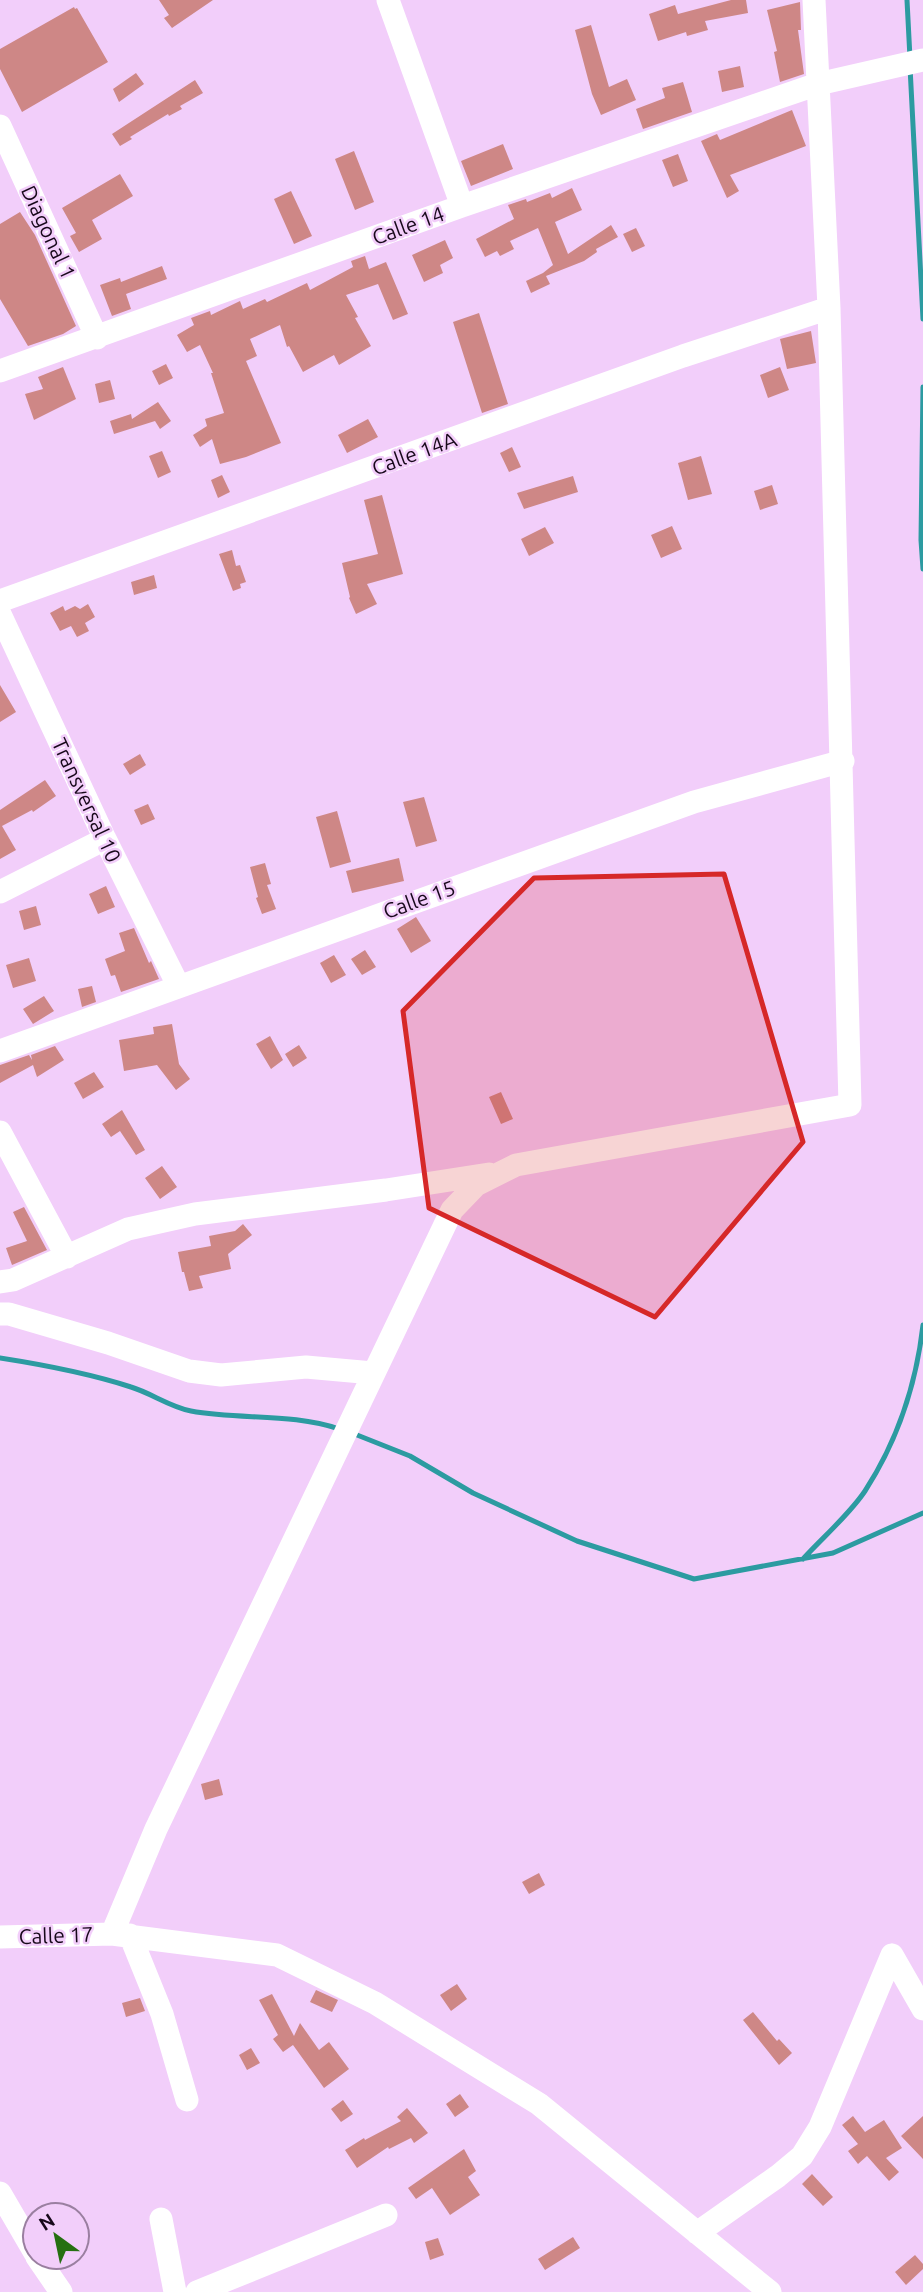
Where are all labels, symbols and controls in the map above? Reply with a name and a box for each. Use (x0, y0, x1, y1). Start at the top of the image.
street label: Diagonal 1 (17, 182, 81, 282)
street label: Calle 14 (369, 201, 447, 249)
street label: Calle 14A (368, 426, 460, 479)
street label: Transversal 10 (48, 734, 126, 866)
street label: Calle 15 (380, 875, 458, 923)
street label: Calle 17 (18, 1922, 94, 1948)
north arrow (21, 2201, 91, 2271)
text: N (35, 2209, 59, 2235)

